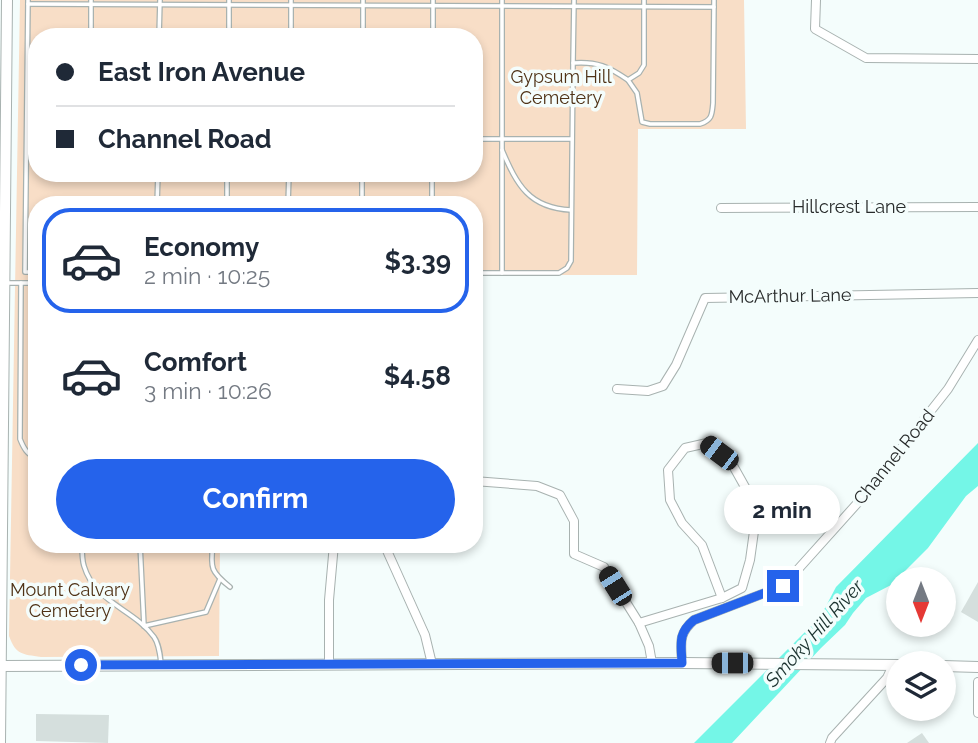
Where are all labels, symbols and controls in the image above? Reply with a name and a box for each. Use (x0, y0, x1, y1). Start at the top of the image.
text: East Iron Avenue (98, 57, 305, 87)
park label: Gypsum Hill Cemetery (510, 66, 612, 108)
text: Channel Road (98, 124, 272, 154)
street label: Hillcrest Lane (792, 196, 907, 217)
icon: car (60, 229, 123, 292)
text: Economy (144, 232, 259, 262)
text: $3.39 (384, 246, 451, 276)
text: 2 min · 10:25 (144, 262, 270, 289)
street label: McArthur Lane (728, 284, 852, 307)
icon: car (60, 344, 123, 407)
text: Comfort (144, 347, 247, 377)
text: $4.58 (384, 361, 451, 391)
text: 3 min · 10:26 (144, 377, 272, 404)
street label: Channel Road (849, 405, 938, 508)
car (696, 432, 743, 474)
button: Confirm (56, 459, 455, 539)
callout: 2 min (725, 484, 841, 534)
text: 2 min (752, 496, 812, 523)
car (595, 563, 636, 609)
north arrow (886, 567, 956, 637)
map controls (886, 567, 956, 721)
route end (767, 570, 799, 602)
water label: Smoky Hill River (760, 574, 869, 692)
park label: Mount Calvary Cemetery (10, 579, 130, 621)
route start (65, 649, 97, 681)
button: layers (886, 651, 956, 721)
car (712, 653, 754, 674)

